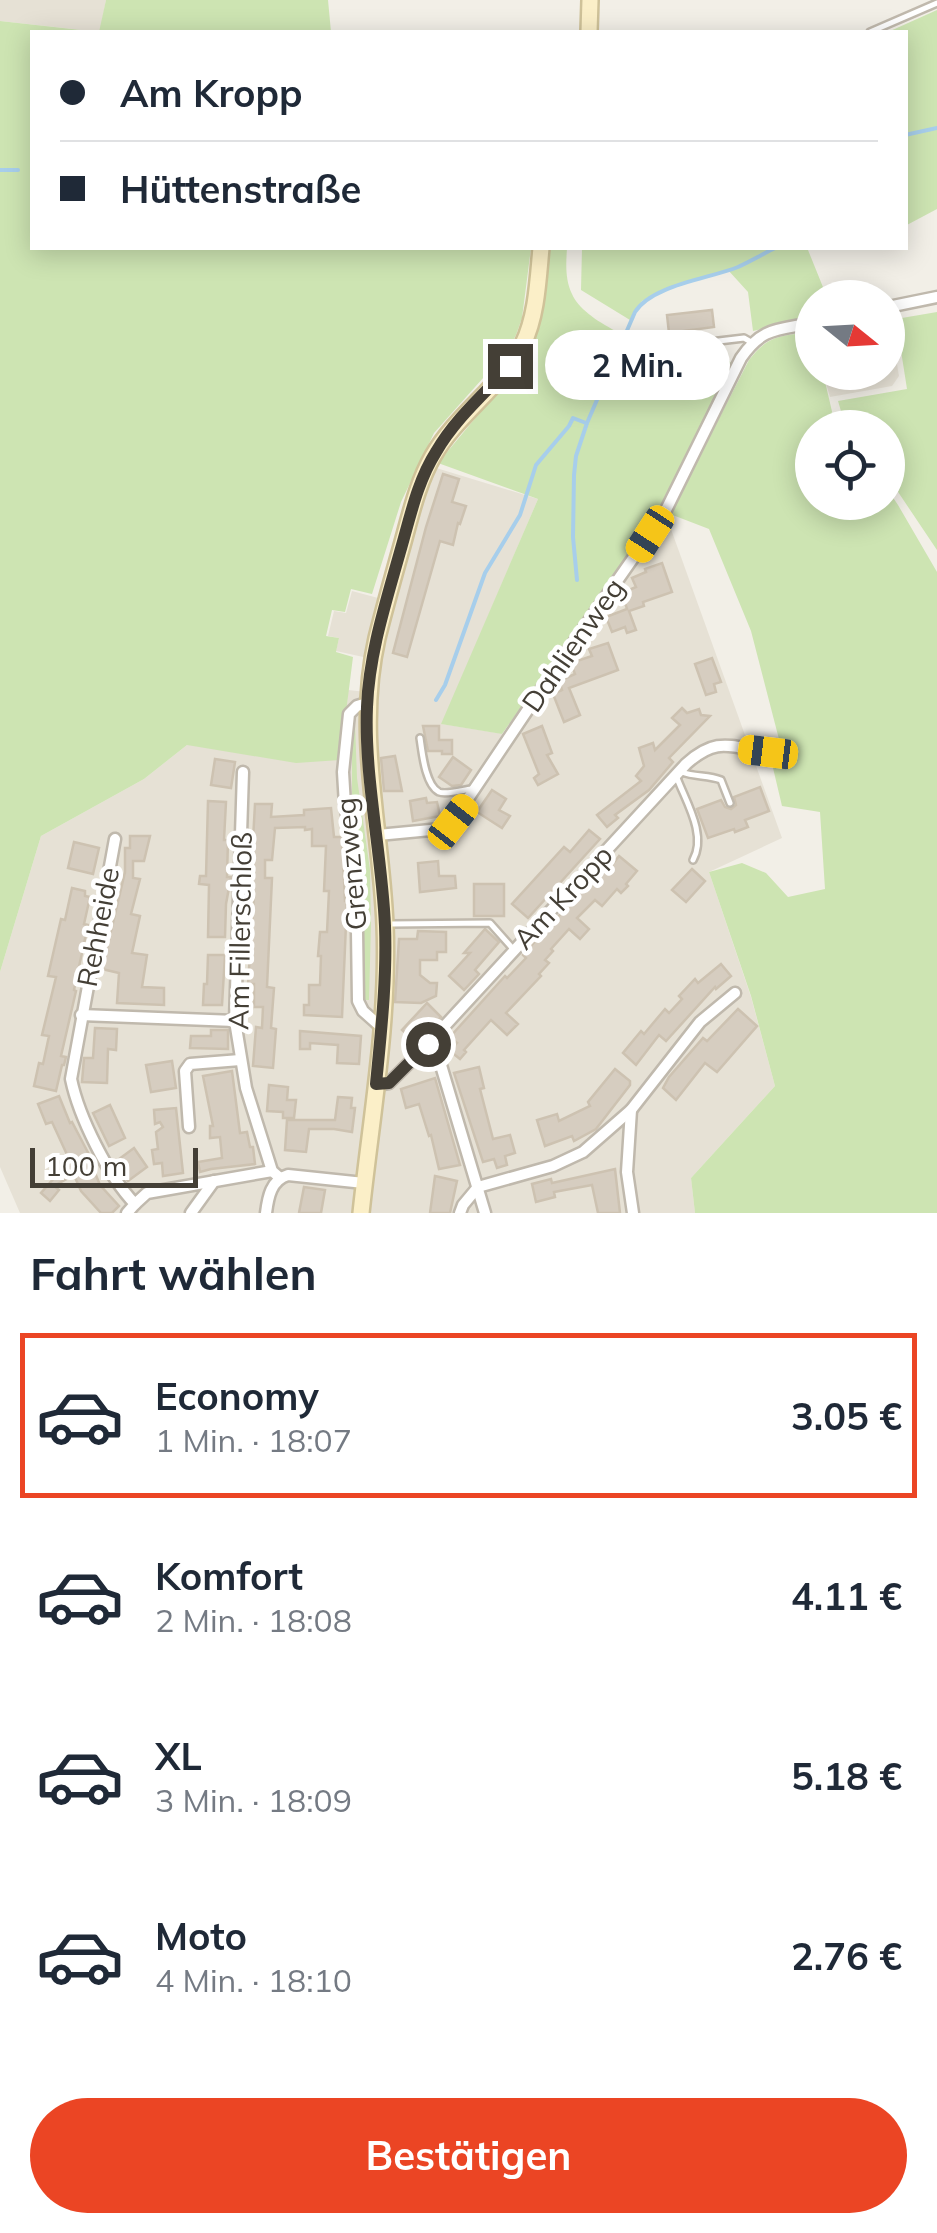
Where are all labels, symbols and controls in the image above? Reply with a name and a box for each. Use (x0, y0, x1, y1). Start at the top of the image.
text: Am Kropp (120, 69, 303, 117)
text: Hüttenstraße (120, 165, 361, 213)
north arrow (795, 280, 905, 390)
map controls (795, 280, 905, 520)
callout: 2 Min. (545, 331, 730, 401)
route end (488, 344, 533, 389)
text: 2 Min. (592, 345, 683, 385)
button: locate (795, 410, 905, 520)
car (621, 501, 679, 567)
street label: Dahlienweg (514, 571, 631, 718)
car (736, 733, 800, 771)
car (423, 789, 483, 855)
street label: Grenzweg (327, 796, 374, 932)
street label: Am Fillerschloß (220, 832, 259, 1030)
street label: Am Kropp (506, 837, 620, 956)
street label: Rehheide (69, 864, 126, 990)
route start (406, 1022, 451, 1067)
scale bar (30, 1143, 198, 1188)
text: 100 m (45, 1148, 127, 1183)
text: Fahrt wählen (30, 1245, 317, 1301)
icon: car (35, 1371, 125, 1461)
text: Economy (155, 1372, 319, 1420)
text: 3.05 € (791, 1392, 902, 1440)
text: 1 Min. · 18:07 (155, 1420, 352, 1460)
icon: car (35, 1551, 125, 1641)
text: Komfort (155, 1552, 303, 1600)
text: 4.11 € (791, 1572, 902, 1620)
text: 2 Min. · 18:08 (155, 1600, 352, 1640)
icon: car (35, 1731, 125, 1821)
text: XL (155, 1732, 202, 1780)
text: 5.18 € (791, 1752, 902, 1800)
text: 3 Min. · 18:09 (155, 1780, 352, 1820)
icon: car (35, 1911, 125, 2001)
text: Moto (155, 1912, 247, 1960)
text: 2.76 € (791, 1932, 902, 1980)
text: 4 Min. · 18:10 (155, 1960, 352, 2000)
button: Bestätigen (30, 2098, 907, 2213)

